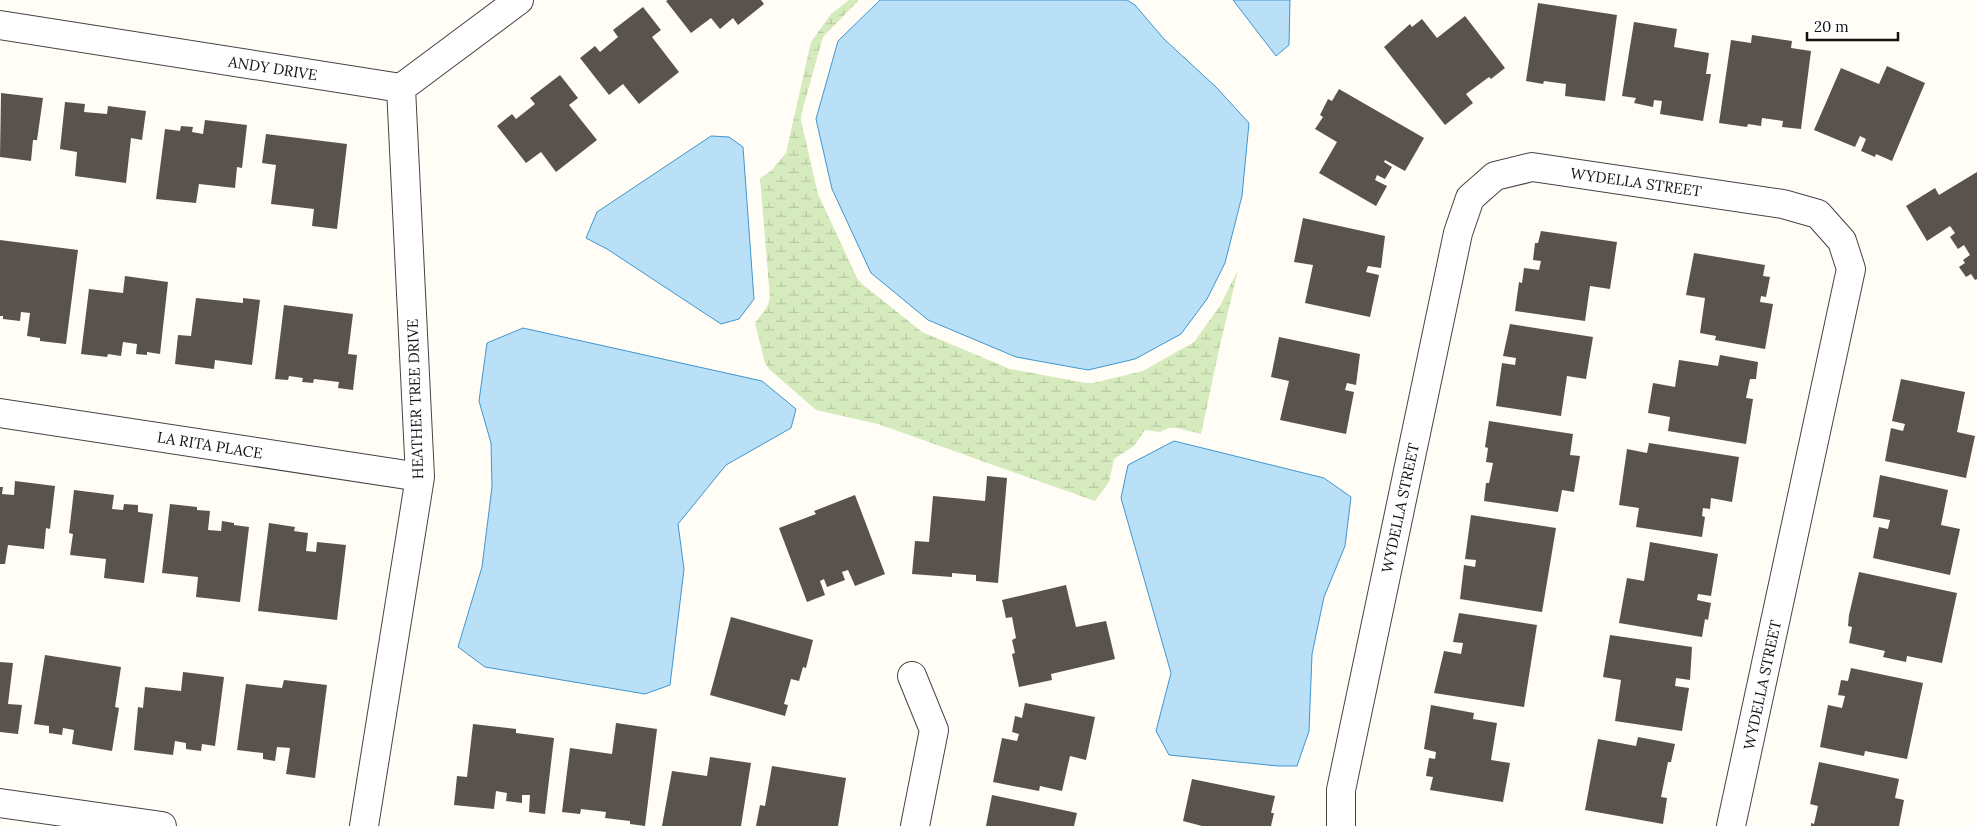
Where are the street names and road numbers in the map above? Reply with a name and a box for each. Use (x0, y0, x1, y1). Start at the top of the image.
street label: ANDY DRIVE (226, 51, 319, 84)
street label: WYDELLA STREET (1569, 163, 1703, 201)
street label: HEATHER TREE DRIVE (403, 319, 427, 479)
street label: LA RITA PLACE (156, 427, 264, 463)
street label: WYDELLA STREET (1377, 441, 1423, 575)
street label: WYDELLA STREET (1739, 618, 1785, 752)

